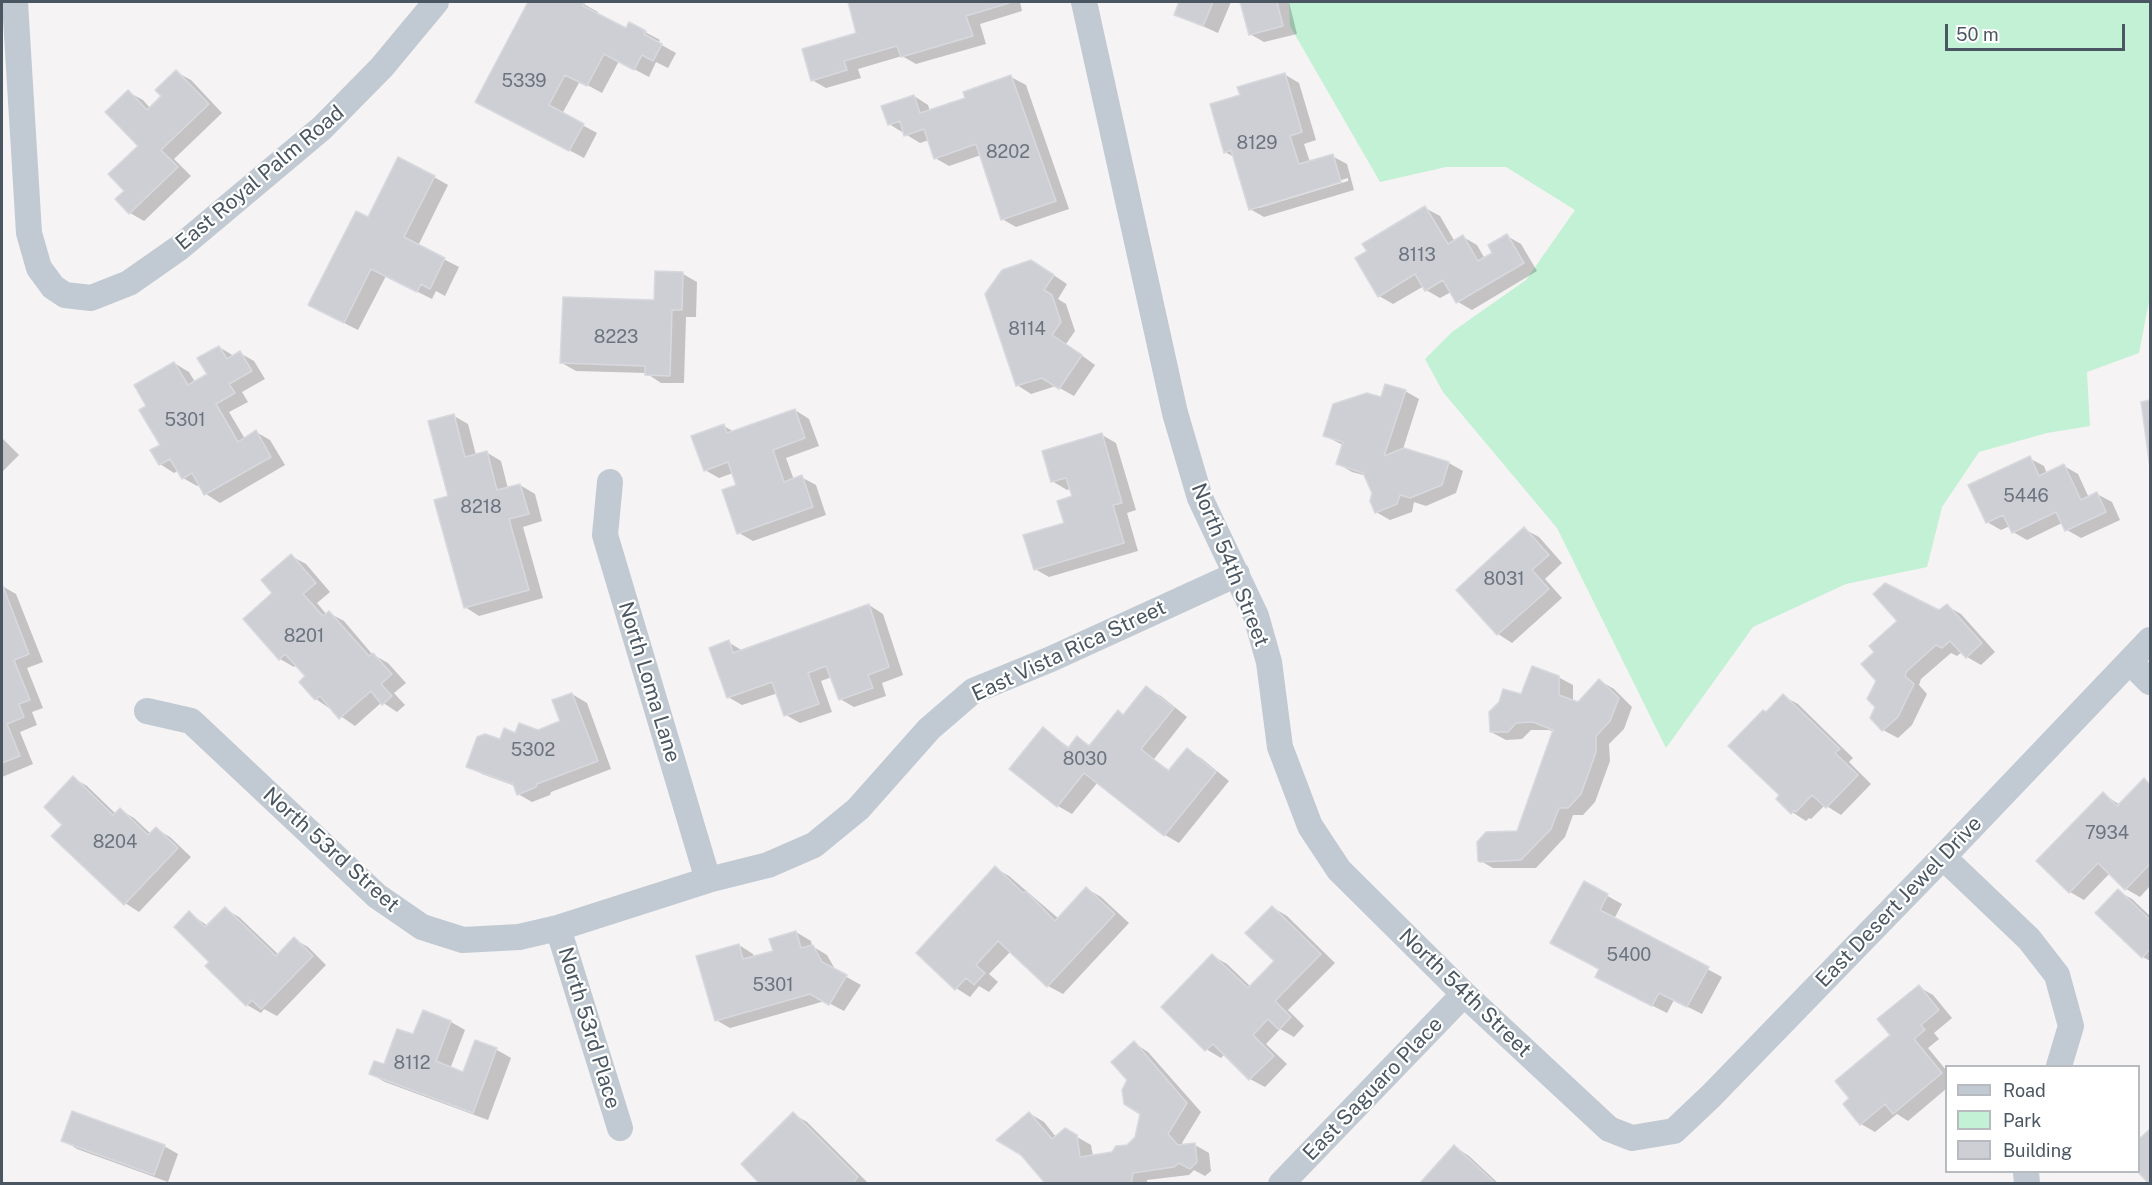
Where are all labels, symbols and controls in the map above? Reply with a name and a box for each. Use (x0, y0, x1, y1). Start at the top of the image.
scale bar (1948, 12, 2128, 50)
text: 50 m (1956, 24, 1999, 45)
house number: 5339 (501, 70, 547, 92)
street label: East Royal Palm Road (171, 100, 349, 256)
house number: 8129 (1237, 132, 1277, 154)
house number: 8202 (986, 141, 1030, 163)
house number: 8113 (1398, 244, 1436, 266)
house number: 8114 (1008, 318, 1046, 340)
house number: 8223 (594, 326, 638, 348)
house number: 5301 (164, 409, 206, 431)
street label: North 54th Street (1186, 480, 1274, 650)
house number: 5446 (2003, 485, 2049, 507)
house number: 8218 (460, 496, 502, 518)
house number: 8031 (1483, 568, 1525, 590)
street label: East Vista Rica Street (968, 595, 1170, 707)
street label: North Loma Lane (613, 599, 685, 765)
house number: 8201 (284, 625, 324, 647)
house number: 5302 (511, 739, 555, 761)
house number: 8030 (1063, 748, 1107, 770)
street label: North 53rd Street (258, 782, 404, 918)
street label: East Desert Jewel Drive (1811, 811, 1987, 993)
house number: 7934 (2085, 822, 2129, 844)
house number: 8204 (93, 831, 137, 853)
street label: North 54th Street (1394, 923, 1536, 1063)
street label: North 53rd Place (552, 944, 626, 1112)
house number: 5400 (1607, 944, 1651, 966)
house number: 5301 (752, 974, 794, 996)
street label: East Saguaro Place (1298, 1012, 1448, 1166)
house number: 8112 (393, 1052, 431, 1074)
legend (1945, 1065, 2140, 1173)
text: Road (2003, 1080, 2046, 1101)
text: Park (2003, 1110, 2041, 1131)
text: Building (2003, 1140, 2072, 1161)

